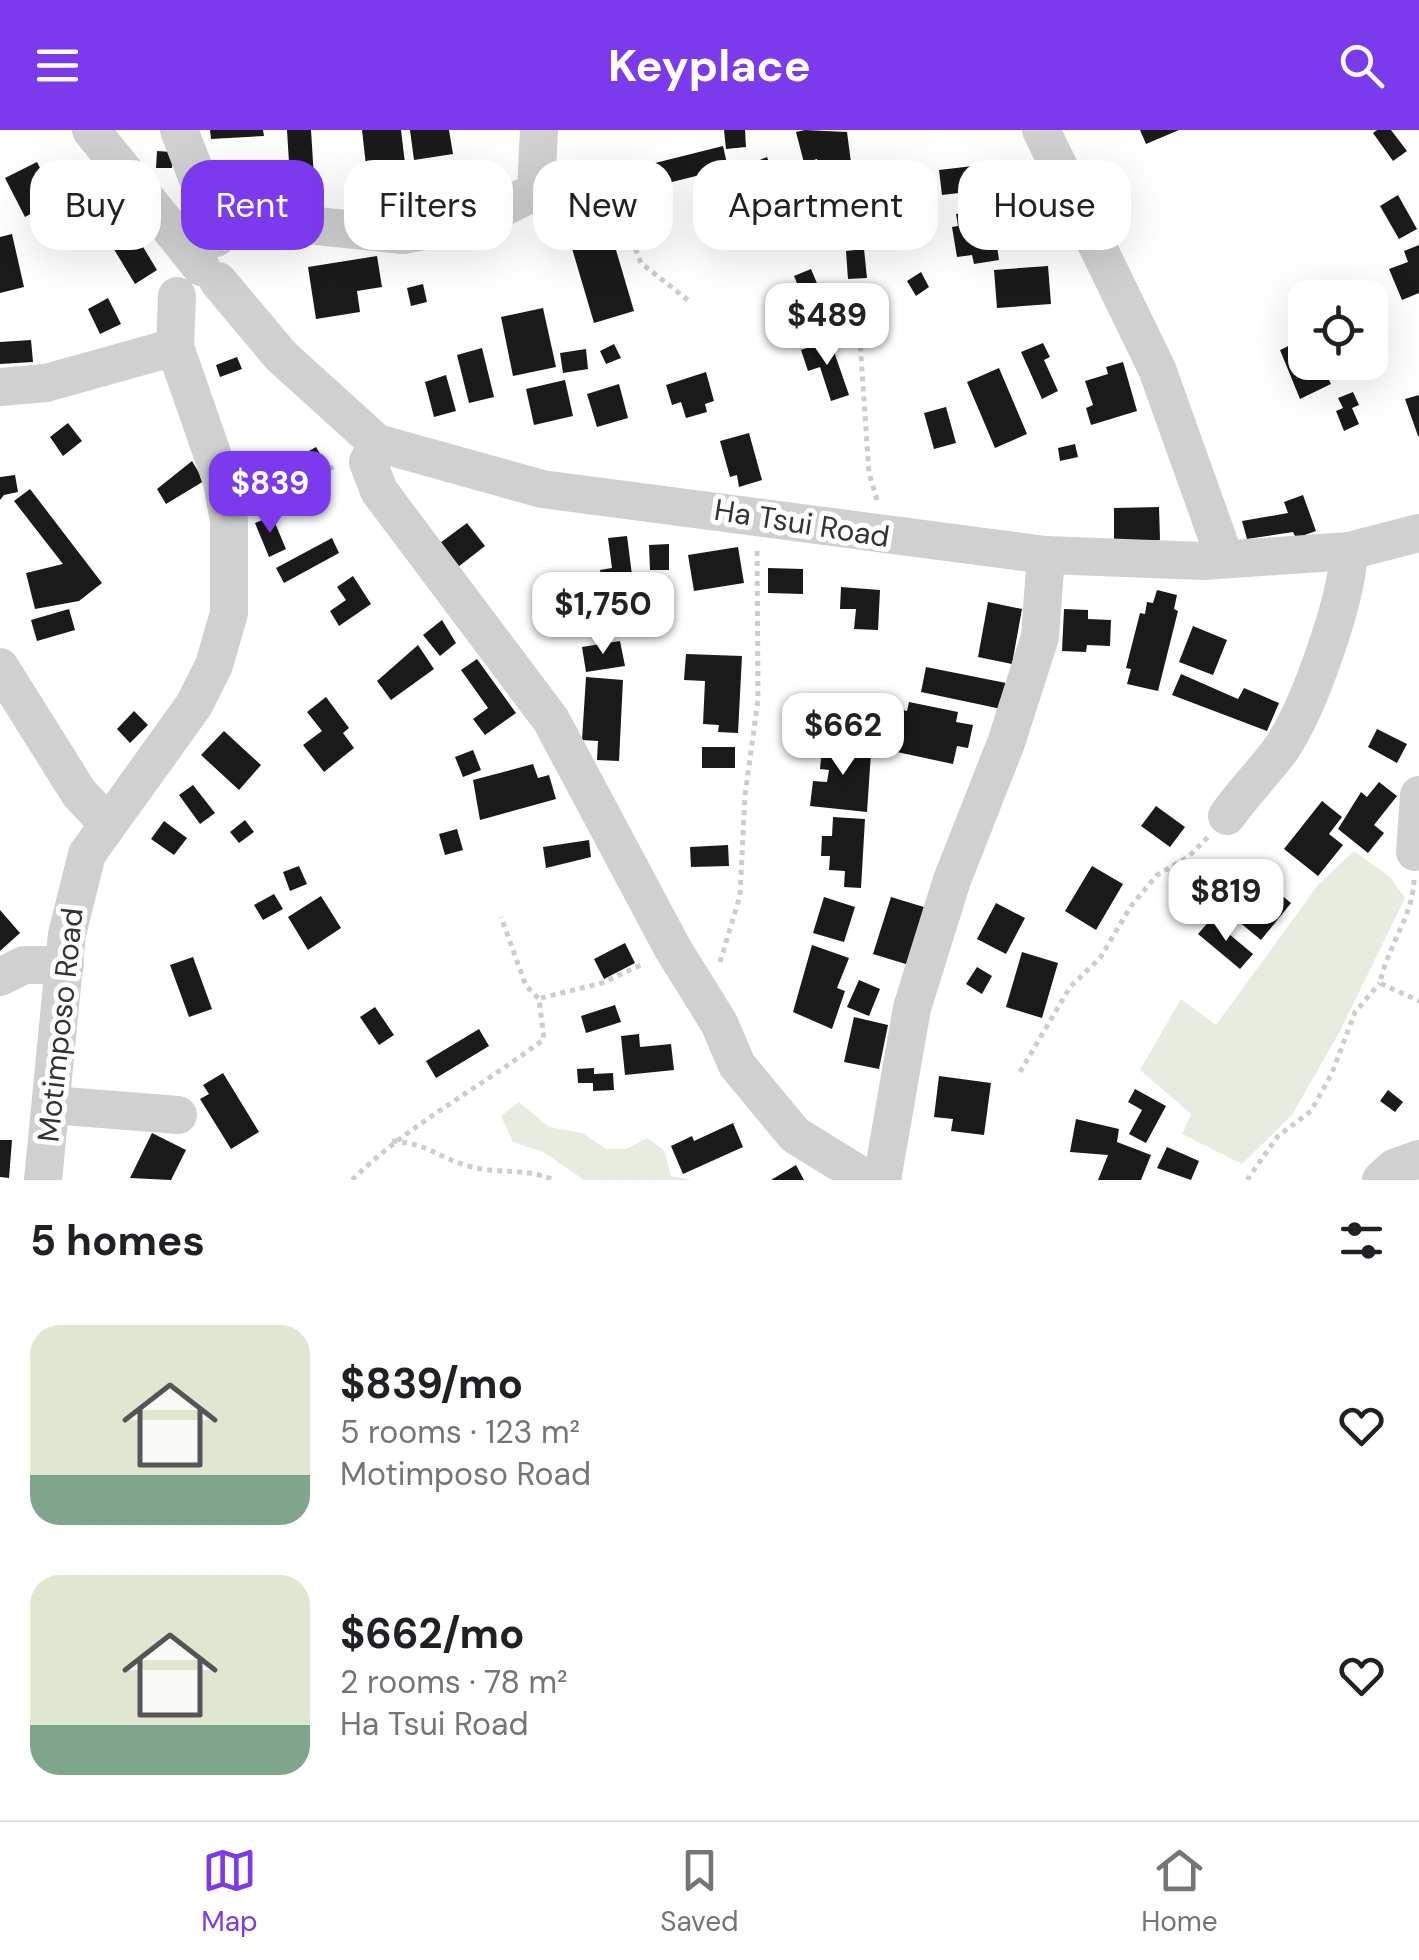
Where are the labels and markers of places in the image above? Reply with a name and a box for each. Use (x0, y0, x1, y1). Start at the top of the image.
pin: $489 (768, 283, 886, 368)
pin: $839 (211, 451, 329, 536)
pin: $1,750 (522, 572, 684, 657)
pin: $662 (784, 693, 902, 778)
pin: $819 (1167, 859, 1285, 944)

